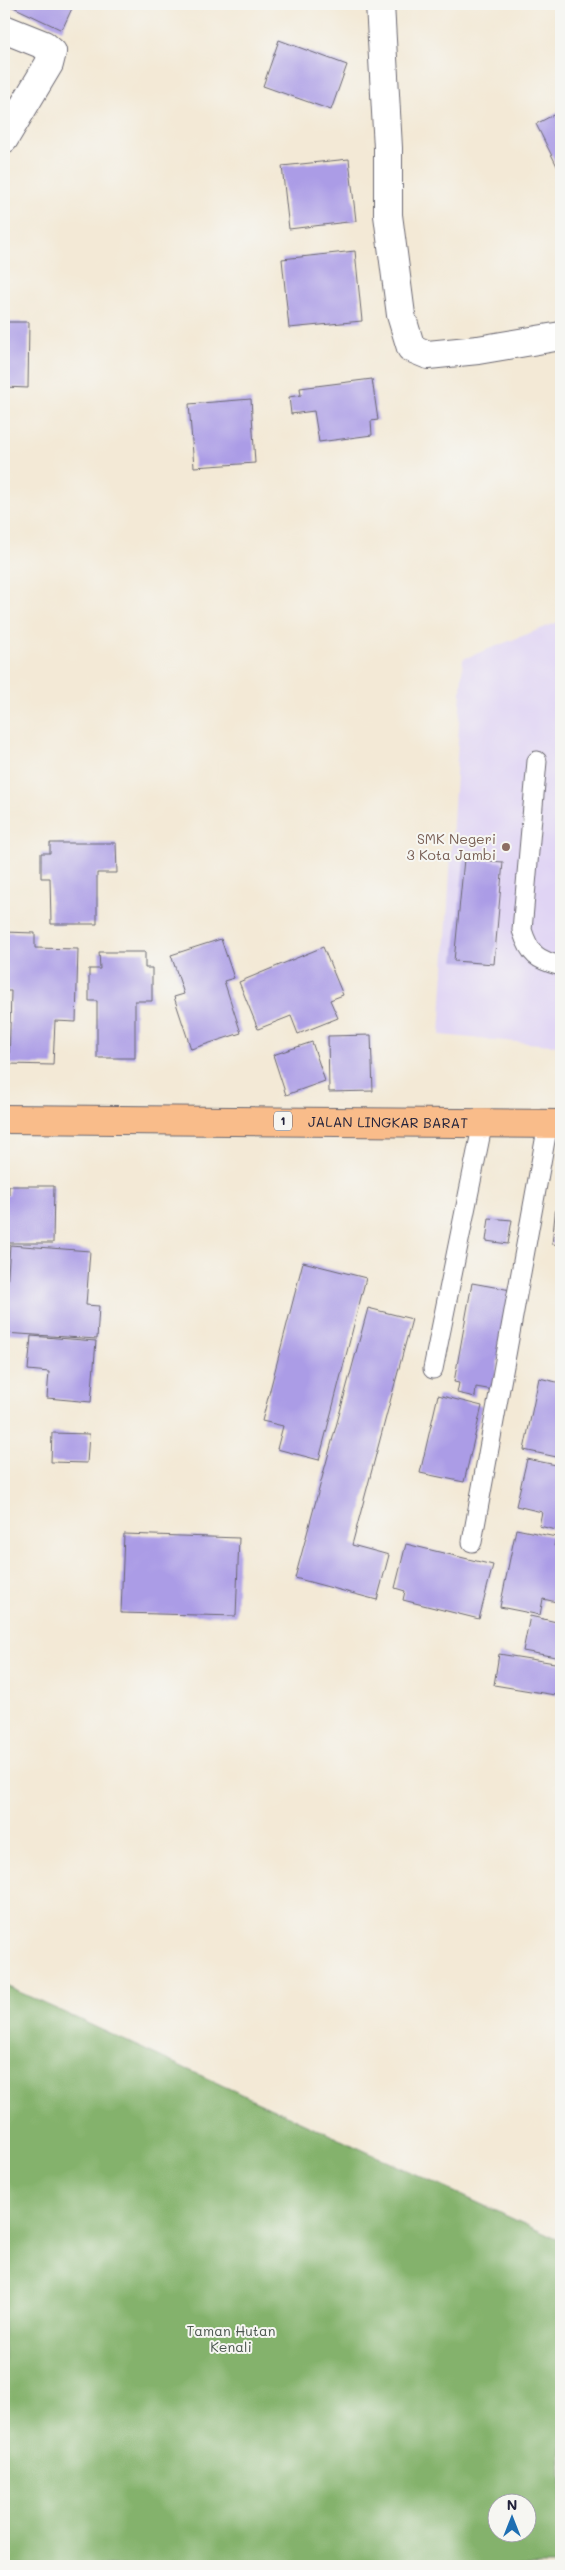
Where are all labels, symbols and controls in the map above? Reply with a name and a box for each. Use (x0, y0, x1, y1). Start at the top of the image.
place label: SMK Negeri 3 Kota Jambi (406, 829, 496, 864)
marker: SMK Negeri 3 Kota Jambi (500, 841, 512, 853)
road number: 1 (274, 1112, 292, 1130)
street label: JALAN LINGKAR BARAT (308, 1112, 468, 1132)
park label: Taman Hutan Kenali (187, 2321, 275, 2356)
north arrow (488, 2492, 538, 2542)
text: N (507, 2495, 517, 2514)

